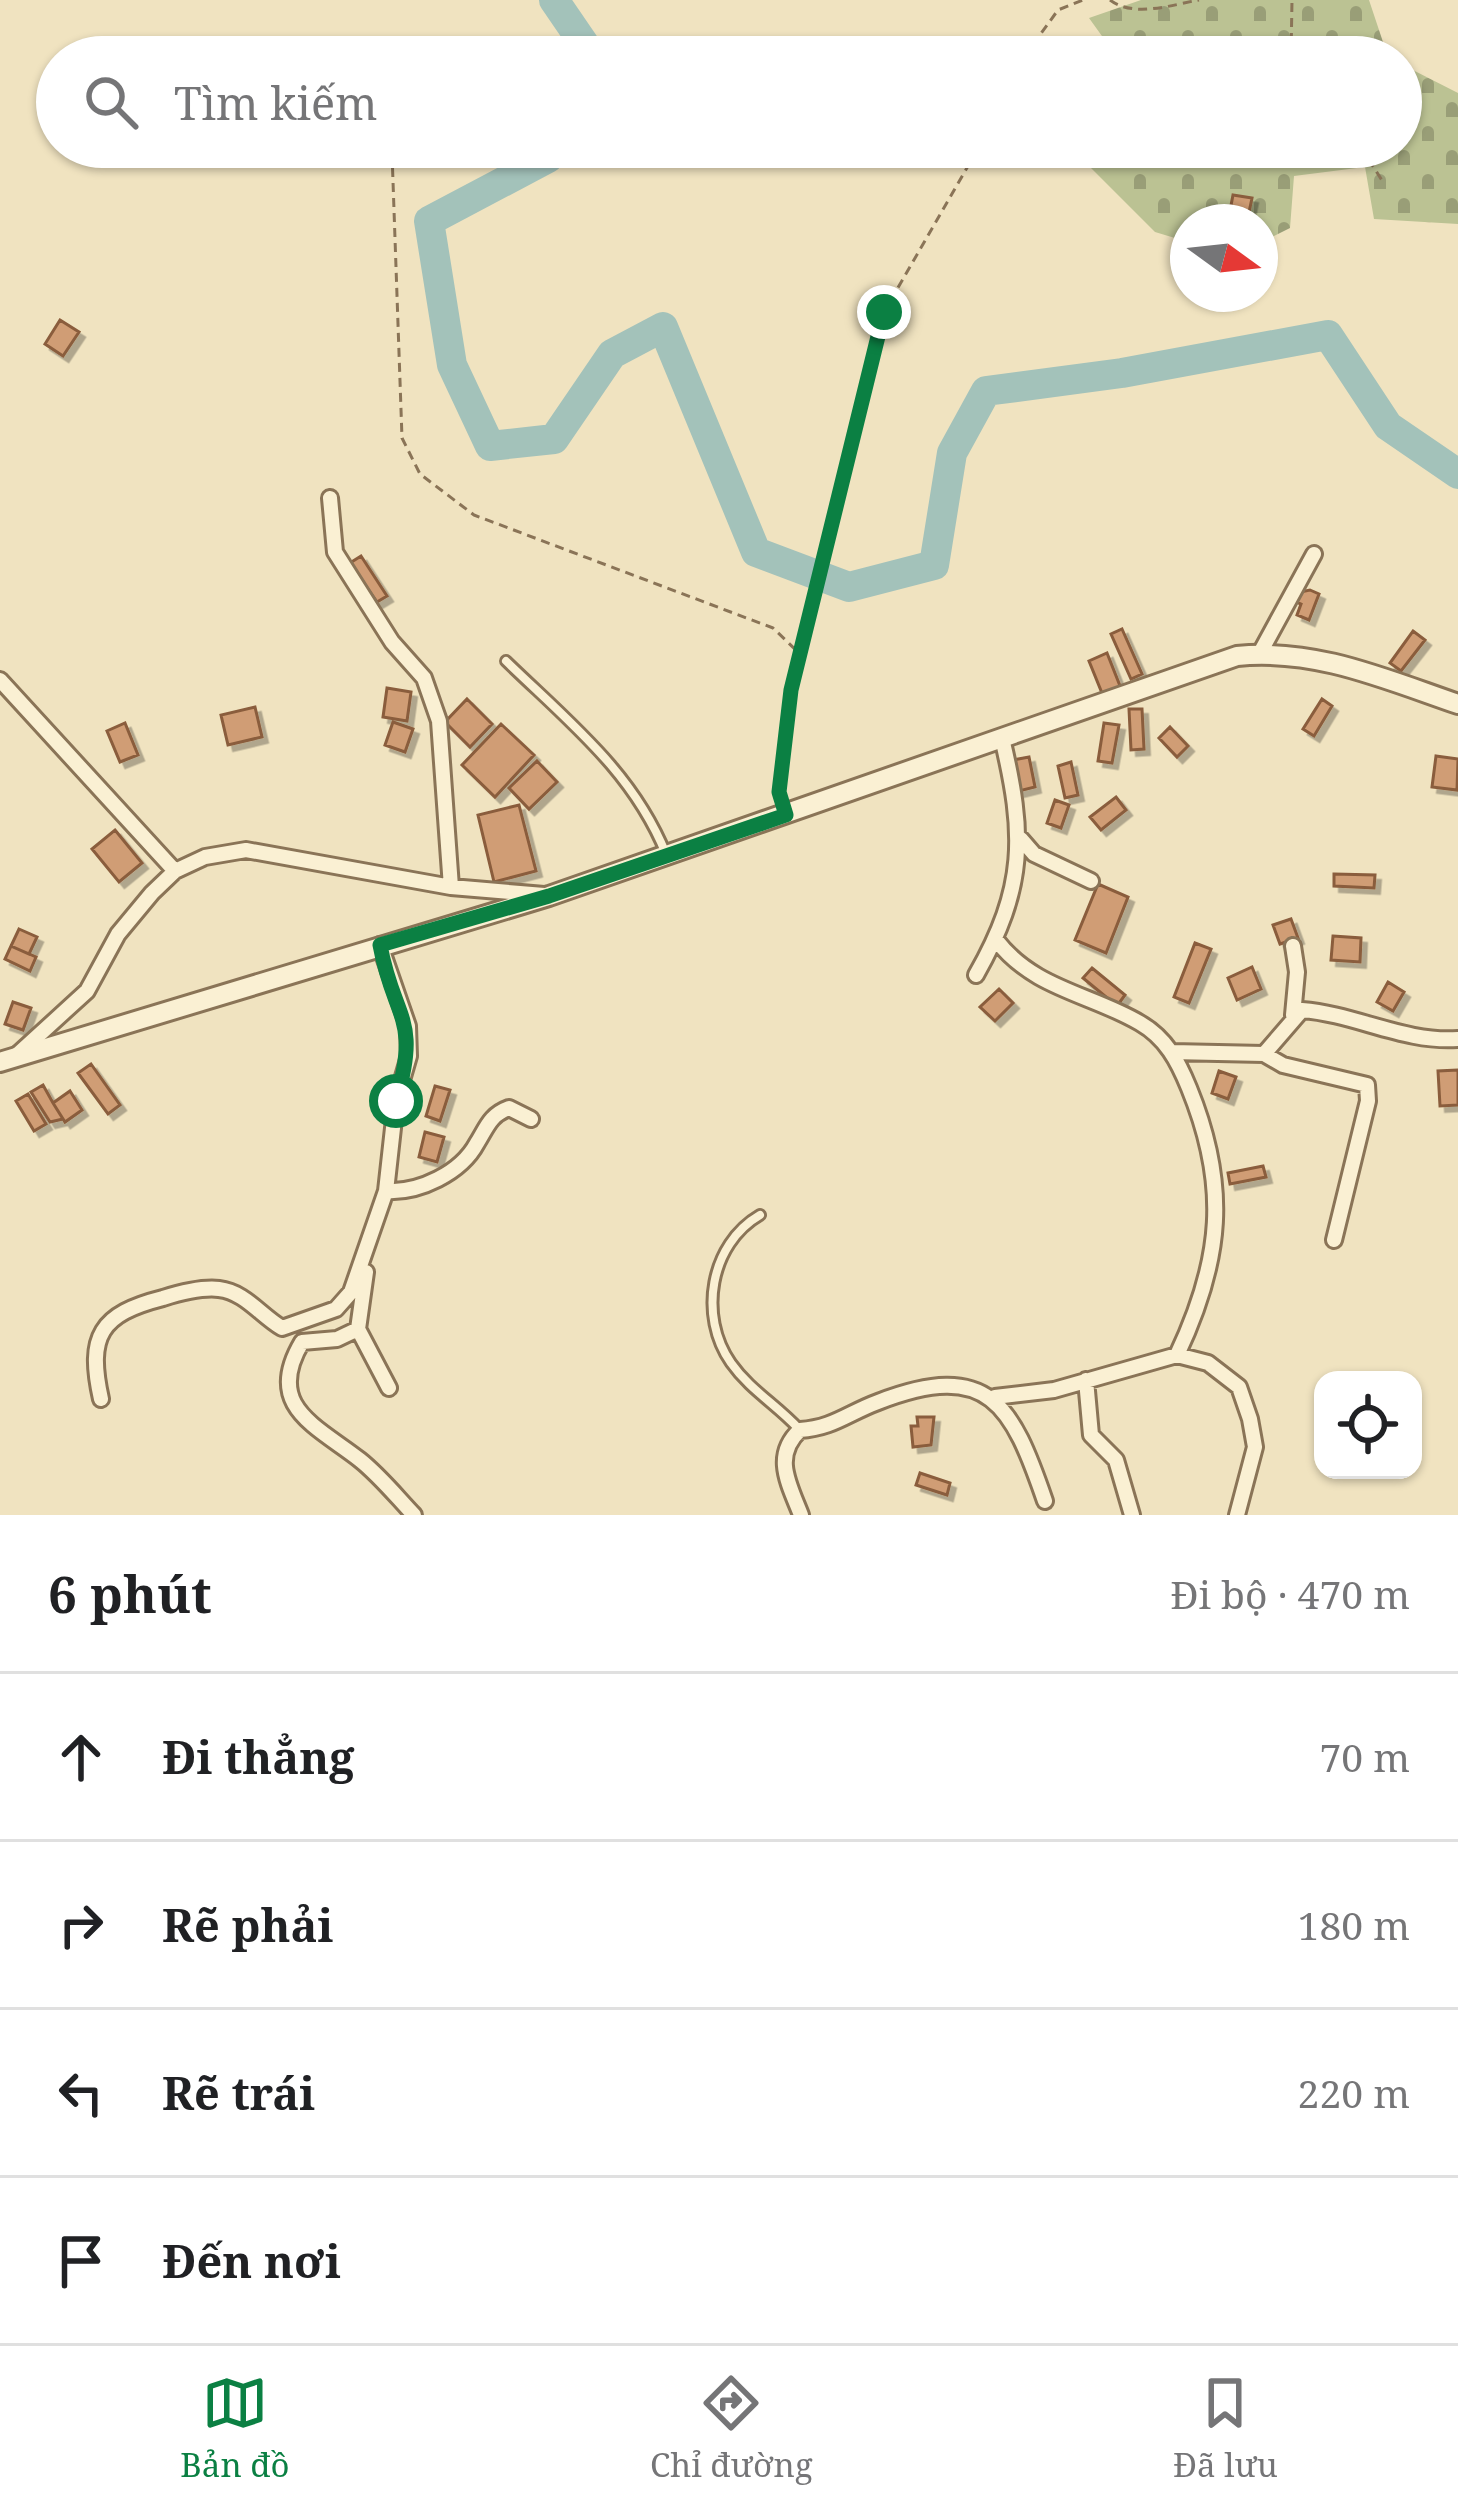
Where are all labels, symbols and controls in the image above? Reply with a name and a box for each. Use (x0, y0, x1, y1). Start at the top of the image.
search box (36, 36, 1422, 168)
icon: search (78, 69, 144, 135)
text: Tìm kiếm (174, 72, 378, 133)
north arrow (1170, 204, 1278, 312)
route end (857, 285, 911, 339)
route start (369, 1074, 423, 1128)
map controls (1314, 1371, 1422, 1479)
button: locate (1314, 1371, 1422, 1479)
text: 6 phút (48, 1558, 212, 1628)
text: Đi bộ · 470 m (1170, 1567, 1410, 1620)
icon: ahead (48, 1724, 114, 1790)
text: Đi thẳng (162, 1726, 355, 1787)
text: 70 m (1319, 1730, 1410, 1783)
icon: right (48, 1892, 114, 1958)
text: Rẽ phải (162, 1894, 333, 1955)
text: 180 m (1298, 1898, 1410, 1951)
icon: left (48, 2060, 114, 2126)
text: Rẽ trái (162, 2062, 315, 2123)
text: 220 m (1298, 2066, 1410, 2119)
icon: arrive (48, 2228, 114, 2294)
text: Đến nơi (162, 2230, 341, 2291)
tab: Bản đồ (180, 2370, 290, 2487)
tab: Chỉ đường (650, 2370, 813, 2487)
tab: Đã lưu (1173, 2370, 1278, 2487)

